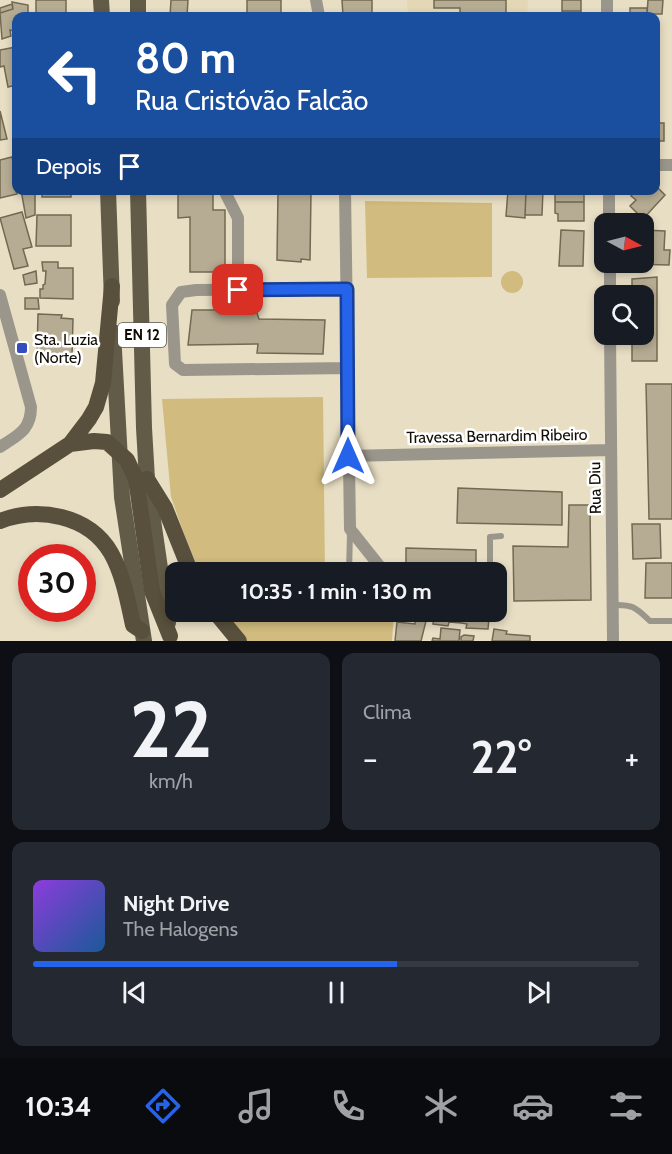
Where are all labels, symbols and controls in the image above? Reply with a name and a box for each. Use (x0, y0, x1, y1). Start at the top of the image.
text: 80 m (135, 32, 236, 84)
icon: left (36, 36, 114, 114)
text: Rua Cristóvão Falcão (135, 84, 368, 117)
icon: arrive (113, 150, 146, 183)
text: Depois (36, 153, 101, 180)
north arrow (594, 213, 654, 273)
map controls (594, 213, 654, 345)
pin (212, 264, 263, 315)
icon: arrive (221, 273, 254, 306)
button: search (594, 285, 654, 345)
road number: EN 12 (118, 323, 166, 347)
place label: Sta. Luzia (Norte) (34, 330, 98, 367)
marker: Sta. Luzia (Norte) (15, 341, 29, 355)
position arrow (316, 424, 380, 488)
street label: Travessa Bernardim Ribeiro (406, 425, 588, 447)
street label: Rua Diu (585, 462, 605, 514)
speed limit sign: 30 (18, 544, 96, 622)
text: 10:35 · 1 min · 130 m (240, 578, 432, 605)
text: 22 (130, 682, 212, 777)
text: Clima (363, 700, 411, 724)
text: 22° (471, 730, 531, 784)
text: − (363, 738, 378, 778)
text: + (624, 738, 639, 778)
text: km/h (149, 769, 193, 793)
text: Night Drive (123, 890, 229, 917)
text: The Halogens (123, 917, 238, 941)
icon: previous (118, 976, 151, 1009)
icon: pause (320, 976, 353, 1009)
icon: next (522, 976, 555, 1009)
icon: directions (142, 1085, 184, 1127)
icon: music (235, 1085, 277, 1127)
icon: phone (327, 1085, 369, 1127)
icon: climate (420, 1085, 462, 1127)
icon: car (512, 1085, 554, 1127)
icon: filters (605, 1085, 647, 1127)
text: 10:34 (25, 1090, 92, 1123)

